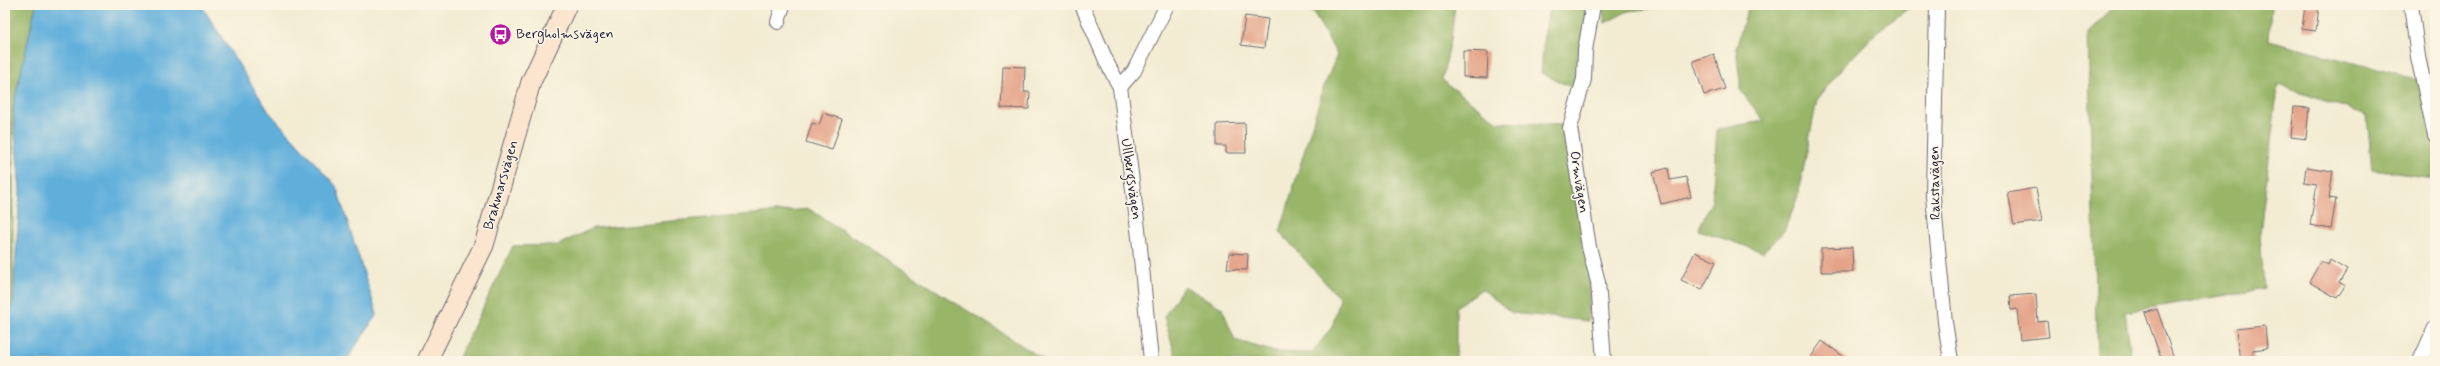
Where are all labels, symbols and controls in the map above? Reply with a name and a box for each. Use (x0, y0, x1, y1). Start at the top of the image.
bus stop icon: Bergholmsvägen (487, 21, 513, 47)
place label: Bergholmsvägen (516, 25, 614, 44)
street label: Ullbergsvägen (1114, 137, 1146, 221)
street label: Brakmarsvägen (480, 138, 522, 232)
street label: Rakstavägen (1925, 146, 1945, 220)
street label: Ormvägen (1565, 150, 1593, 214)

